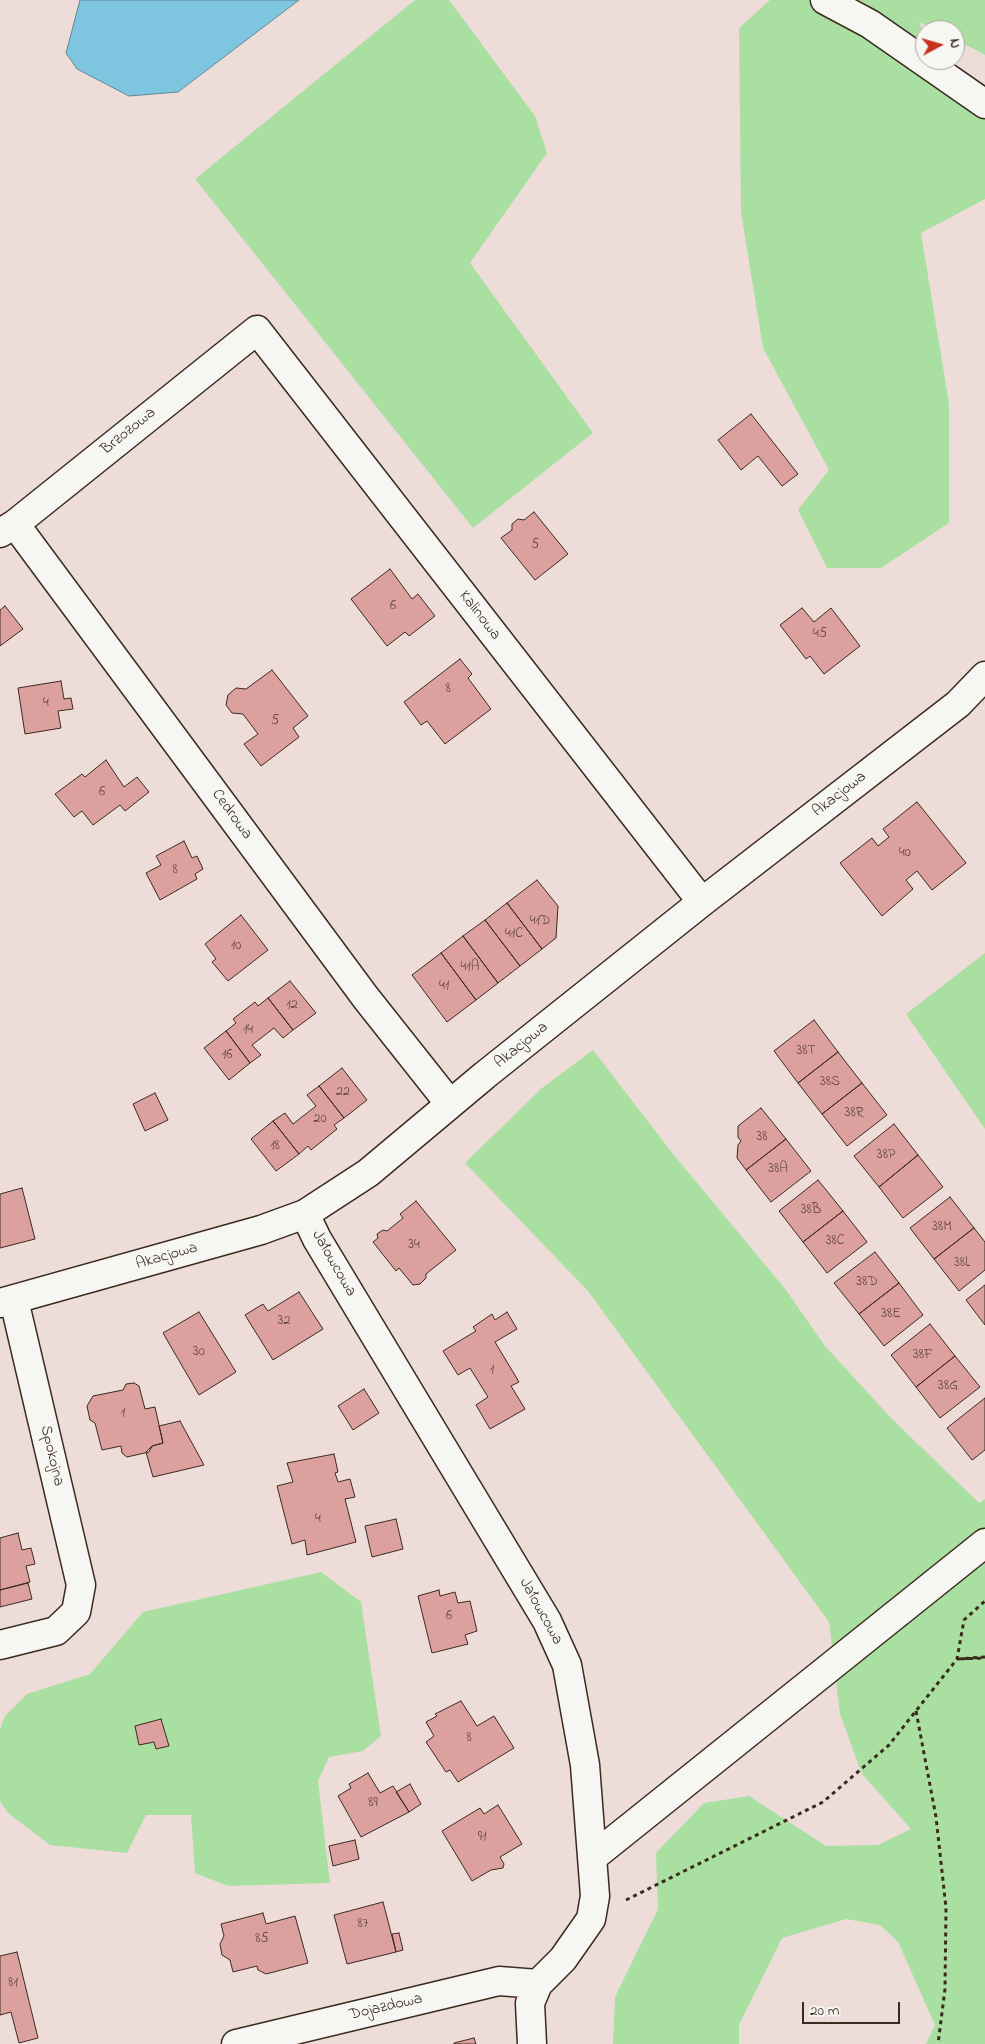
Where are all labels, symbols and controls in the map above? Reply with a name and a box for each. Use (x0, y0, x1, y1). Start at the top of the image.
north arrow (915, 20, 965, 70)
text: N (943, 38, 965, 49)
street label: Brzozowa (98, 404, 160, 460)
house number: 5 (531, 538, 539, 554)
street label: Kalinowa (454, 588, 504, 644)
house number: 6 (390, 599, 396, 615)
house number: 45 (813, 627, 827, 643)
house number: 8 (445, 682, 451, 698)
house number: 4 (43, 696, 49, 712)
house number: 5 (271, 714, 279, 730)
street label: Akacjowa (809, 768, 871, 822)
house number: 6 (99, 785, 105, 801)
street label: Cedrowa (206, 786, 256, 844)
house number: 40 (899, 846, 911, 862)
house number: 8 (172, 863, 178, 879)
house number: 41D (530, 914, 550, 930)
house number: 41C (505, 927, 523, 943)
house number: 10 (231, 939, 241, 955)
house number: 41A (461, 960, 479, 976)
house number: 41 (439, 979, 449, 995)
house number: 12 (286, 998, 298, 1014)
street label: Akacjowa (491, 1019, 553, 1073)
house number: 14 (243, 1023, 253, 1039)
house number: 38T (796, 1044, 816, 1060)
house number: 16 (222, 1048, 232, 1064)
house number: 38S (820, 1075, 840, 1091)
house number: 22 (336, 1085, 350, 1101)
house number: 38R (845, 1106, 863, 1122)
house number: 20 (313, 1112, 327, 1128)
house number: 38 (756, 1130, 768, 1146)
house number: 18 (270, 1139, 280, 1155)
house number: 38P (877, 1148, 895, 1164)
house number: 38A (768, 1162, 788, 1178)
house number: 38B (801, 1203, 821, 1219)
house number: 38M (932, 1220, 952, 1236)
street label: Jałowcowa (306, 1227, 360, 1301)
house number: 38C (826, 1234, 844, 1250)
house number: 34 (408, 1238, 420, 1254)
street label: Akacjowa (134, 1239, 200, 1275)
house number: 38L (954, 1256, 970, 1272)
house number: 38D (856, 1275, 878, 1291)
house number: 38E (881, 1307, 901, 1323)
house number: 32 (278, 1314, 290, 1330)
house number: 30 (193, 1345, 205, 1361)
house number: 38F (913, 1348, 933, 1364)
house number: 1 (490, 1363, 494, 1379)
house number: 38G (938, 1379, 958, 1395)
house number: 1 (121, 1406, 125, 1422)
street label: Spokojna (35, 1424, 67, 1488)
house number: 4 (315, 1512, 321, 1528)
street label: Jałowcowa (514, 1575, 566, 1649)
house number: 6 (446, 1609, 452, 1625)
house number: 8 (466, 1731, 472, 1747)
house number: 89 (368, 1796, 378, 1812)
house number: 91 (478, 1830, 486, 1846)
house number: 87 (357, 1917, 369, 1933)
house number: 85 (255, 1932, 269, 1948)
house number: 81 (8, 1976, 18, 1992)
street label: Dojazdowa (347, 1990, 425, 2026)
scale bar (805, 1992, 902, 2024)
text: 20 m (810, 2000, 839, 2022)

